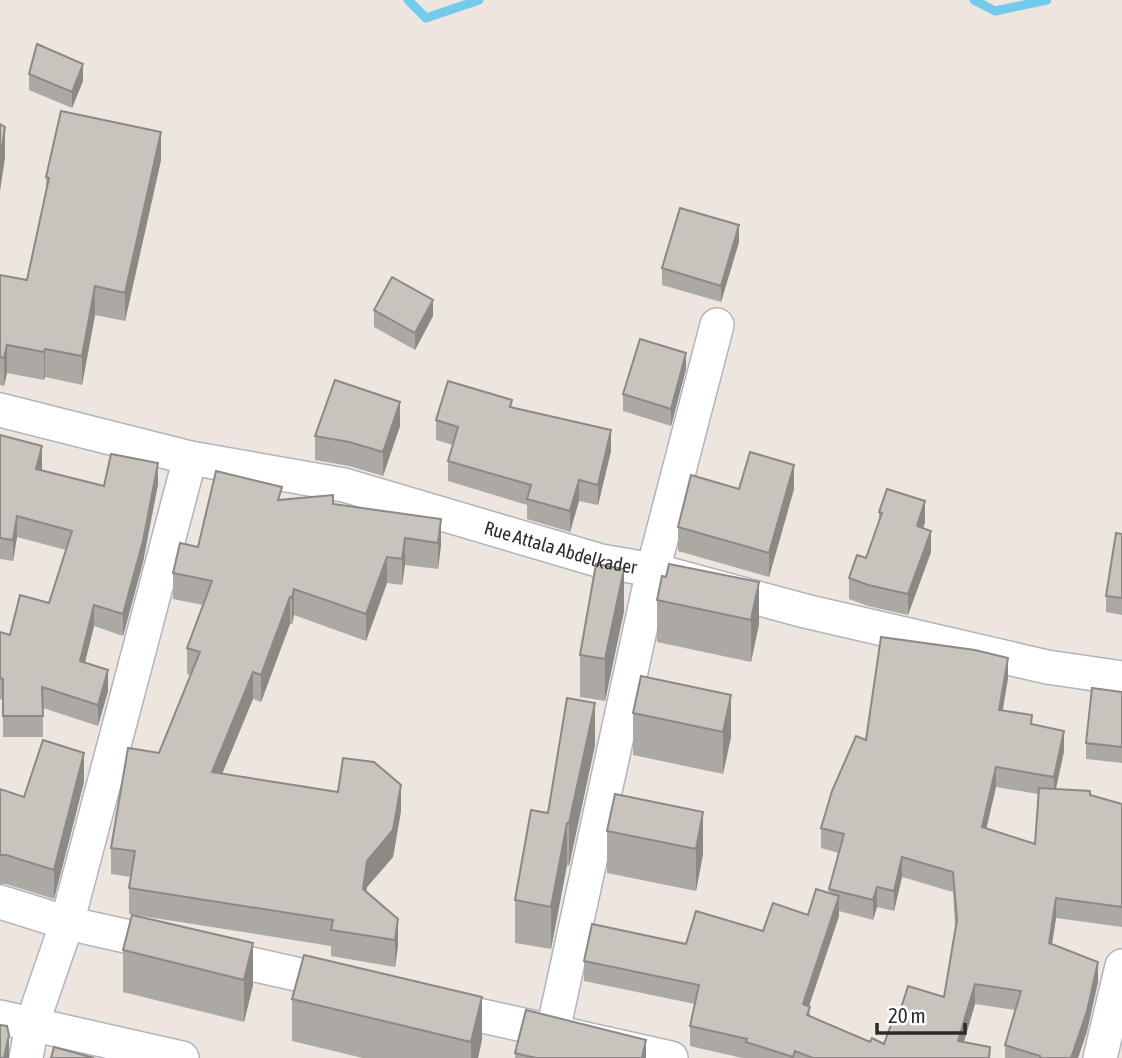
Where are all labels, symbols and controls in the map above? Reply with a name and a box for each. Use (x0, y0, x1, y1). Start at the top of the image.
street label: Rue Attala Abdelkader (482, 516, 639, 578)
scale bar (877, 992, 964, 1036)
text: 20 m (888, 1003, 926, 1027)

